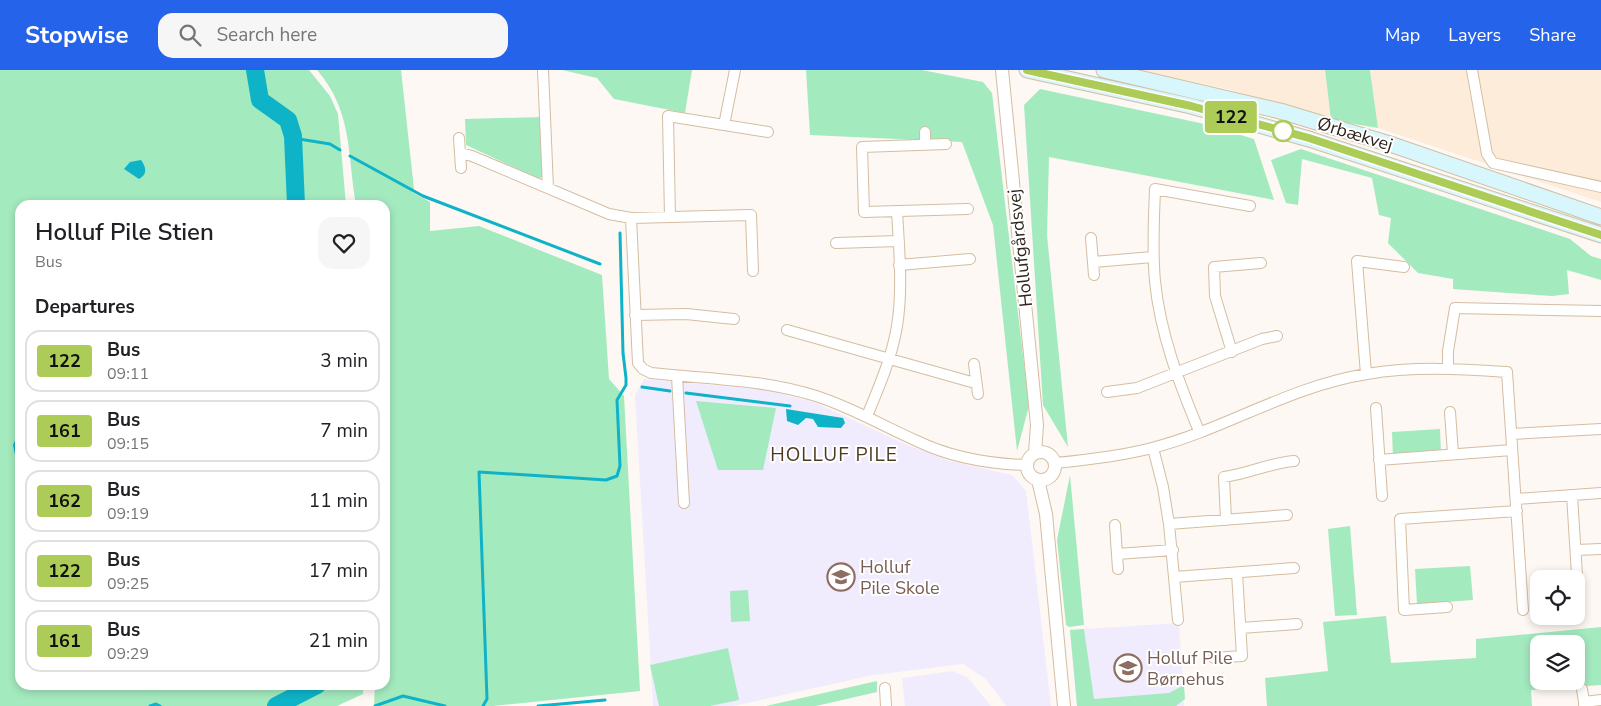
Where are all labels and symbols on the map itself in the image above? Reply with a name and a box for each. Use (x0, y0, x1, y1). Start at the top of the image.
line badge: 122 (1202, 101, 1260, 133)
street label: Ørbækvej (1314, 111, 1396, 157)
unlabelled marker (1272, 120, 1294, 142)
street label: Hollufgårdsvej (1002, 188, 1038, 308)
district label: HOLLUF PILE (770, 442, 898, 468)
place label: Holluf Pile Skole (860, 555, 940, 600)
school or university icon: Holluf Pile Skole (826, 562, 856, 592)
place label: Holluf Pile Børnehus (1147, 646, 1232, 691)
school or university icon: Holluf Pile Børnehus (1113, 653, 1143, 683)

